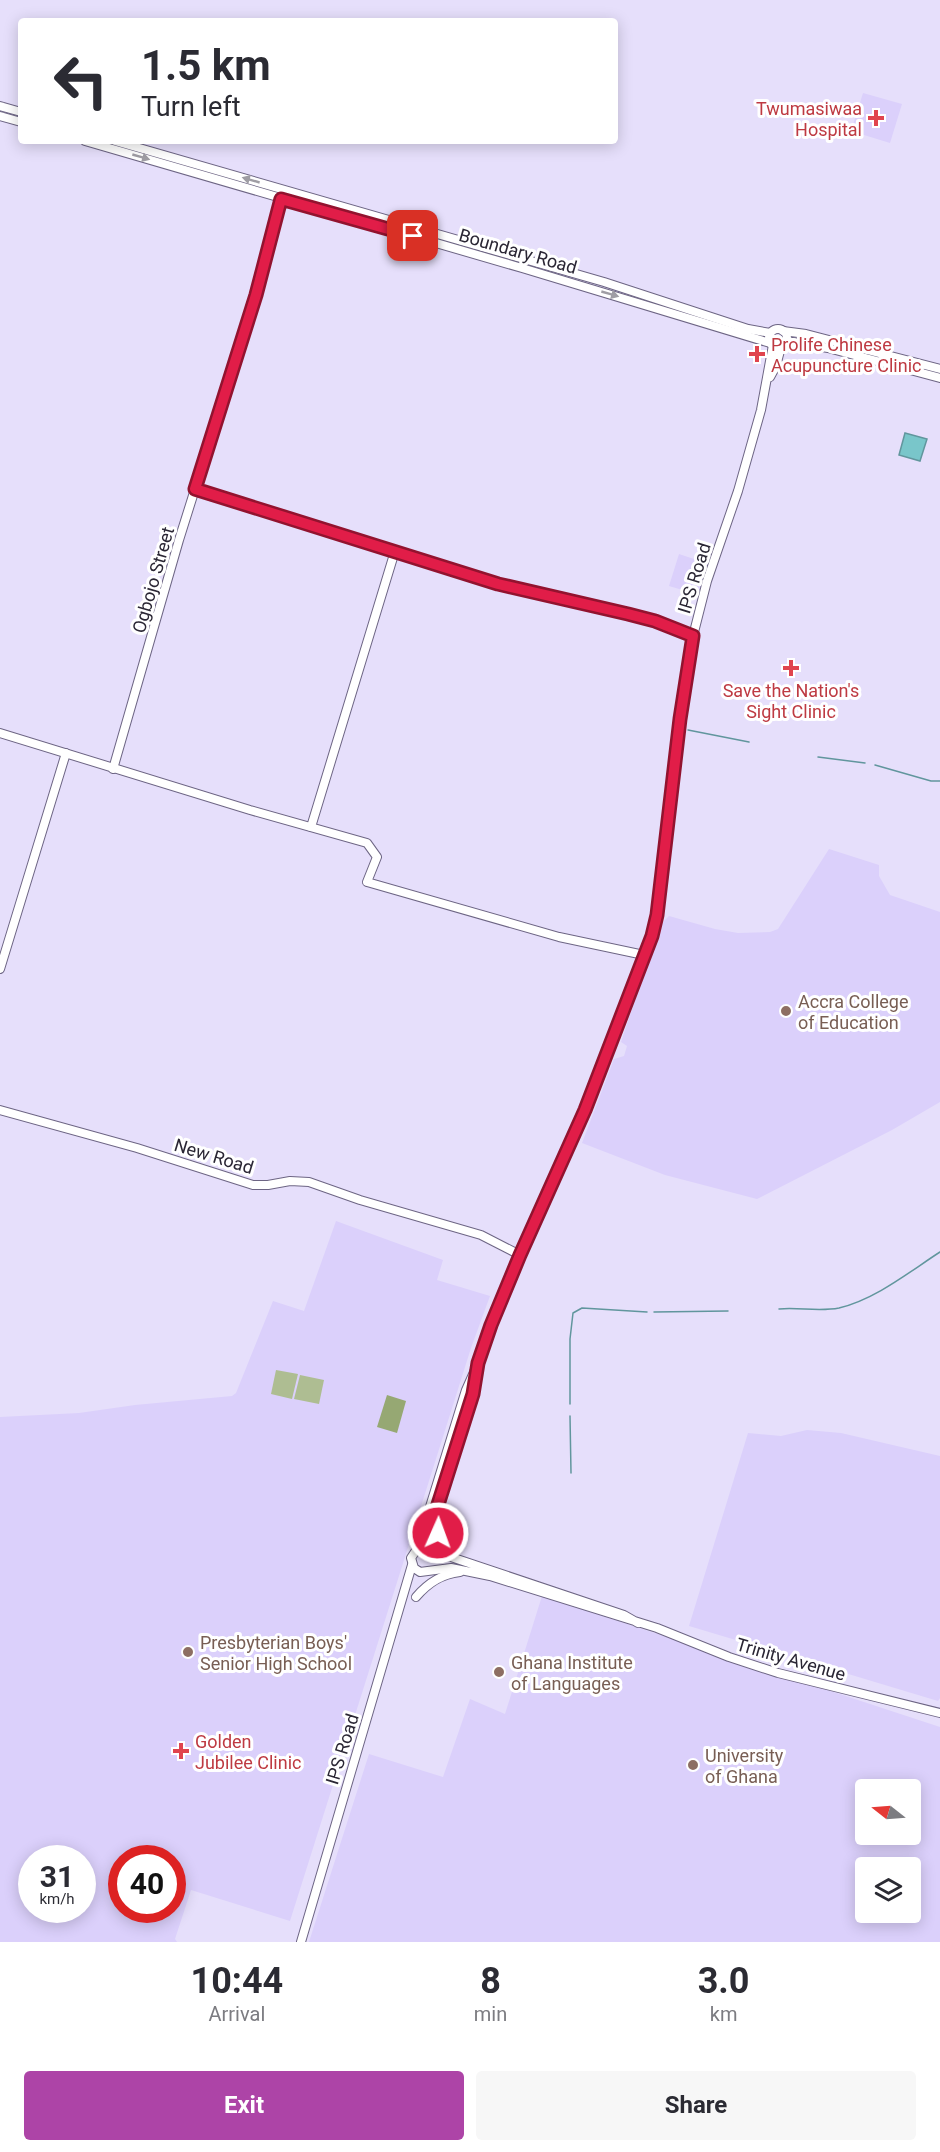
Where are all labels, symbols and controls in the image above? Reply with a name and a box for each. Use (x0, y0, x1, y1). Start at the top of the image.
text: 1.5 km (141, 41, 271, 90)
icon: left (42, 42, 120, 120)
text: Turn left (141, 91, 241, 123)
place label: Twumasiwaa Hospital (756, 98, 862, 140)
marker: Twumasiwaa Hospital (867, 109, 885, 127)
one-way arrow (132, 153, 150, 163)
one-way arrow (242, 175, 260, 184)
pin (387, 210, 438, 261)
icon: arrive (396, 219, 429, 252)
street label: Boundary Road (457, 224, 579, 278)
one-way arrow (601, 290, 619, 299)
place label: Prolife Chinese Acupuncture Clinic (771, 334, 921, 376)
marker: Prolife Chinese Acupuncture Clinic (748, 345, 766, 363)
street label: Ogbojo Street (128, 524, 178, 635)
street label: IPS Road (673, 540, 715, 616)
marker: Save the Nation's Sight Clinic (782, 659, 800, 677)
place label: Save the Nation's Sight Clinic (723, 680, 859, 722)
place label: Accra College of Education (798, 991, 909, 1033)
marker: Accra College of Education (779, 1004, 793, 1018)
street label: New Road (172, 1134, 256, 1178)
position arrow (406, 1501, 470, 1565)
place label: Presbyterian Boys' Senior High School (200, 1632, 352, 1674)
street label: Trinity Avenue (734, 1633, 848, 1685)
marker: Presbyterian Boys' Senior High School (181, 1645, 195, 1659)
place label: Ghana Institute of Languages (511, 1652, 633, 1694)
marker: Ghana Institute of Languages (492, 1665, 506, 1679)
street label: IPS Road (321, 1711, 363, 1787)
place label: Golden Jubilee Clinic (195, 1731, 301, 1773)
marker: Golden Jubilee Clinic (172, 1742, 190, 1760)
place label: University of Ghana (705, 1745, 784, 1787)
marker: University of Ghana (686, 1758, 700, 1772)
north arrow (855, 1779, 921, 1845)
map controls (855, 1779, 921, 1923)
speed limit sign: 40 (108, 1845, 186, 1923)
button: layers (855, 1857, 921, 1923)
text: 31 (40, 1859, 74, 1894)
text: km/h (39, 1890, 75, 1908)
text: 10:44 (191, 1960, 283, 2002)
text: 8 (480, 1960, 501, 2002)
text: 3.0 (698, 1960, 749, 2002)
text: Arrival (209, 2002, 265, 2026)
text: min (474, 2002, 507, 2026)
text: km (710, 2002, 737, 2026)
button: Exit (24, 2071, 464, 2140)
button: Share (476, 2071, 916, 2140)

